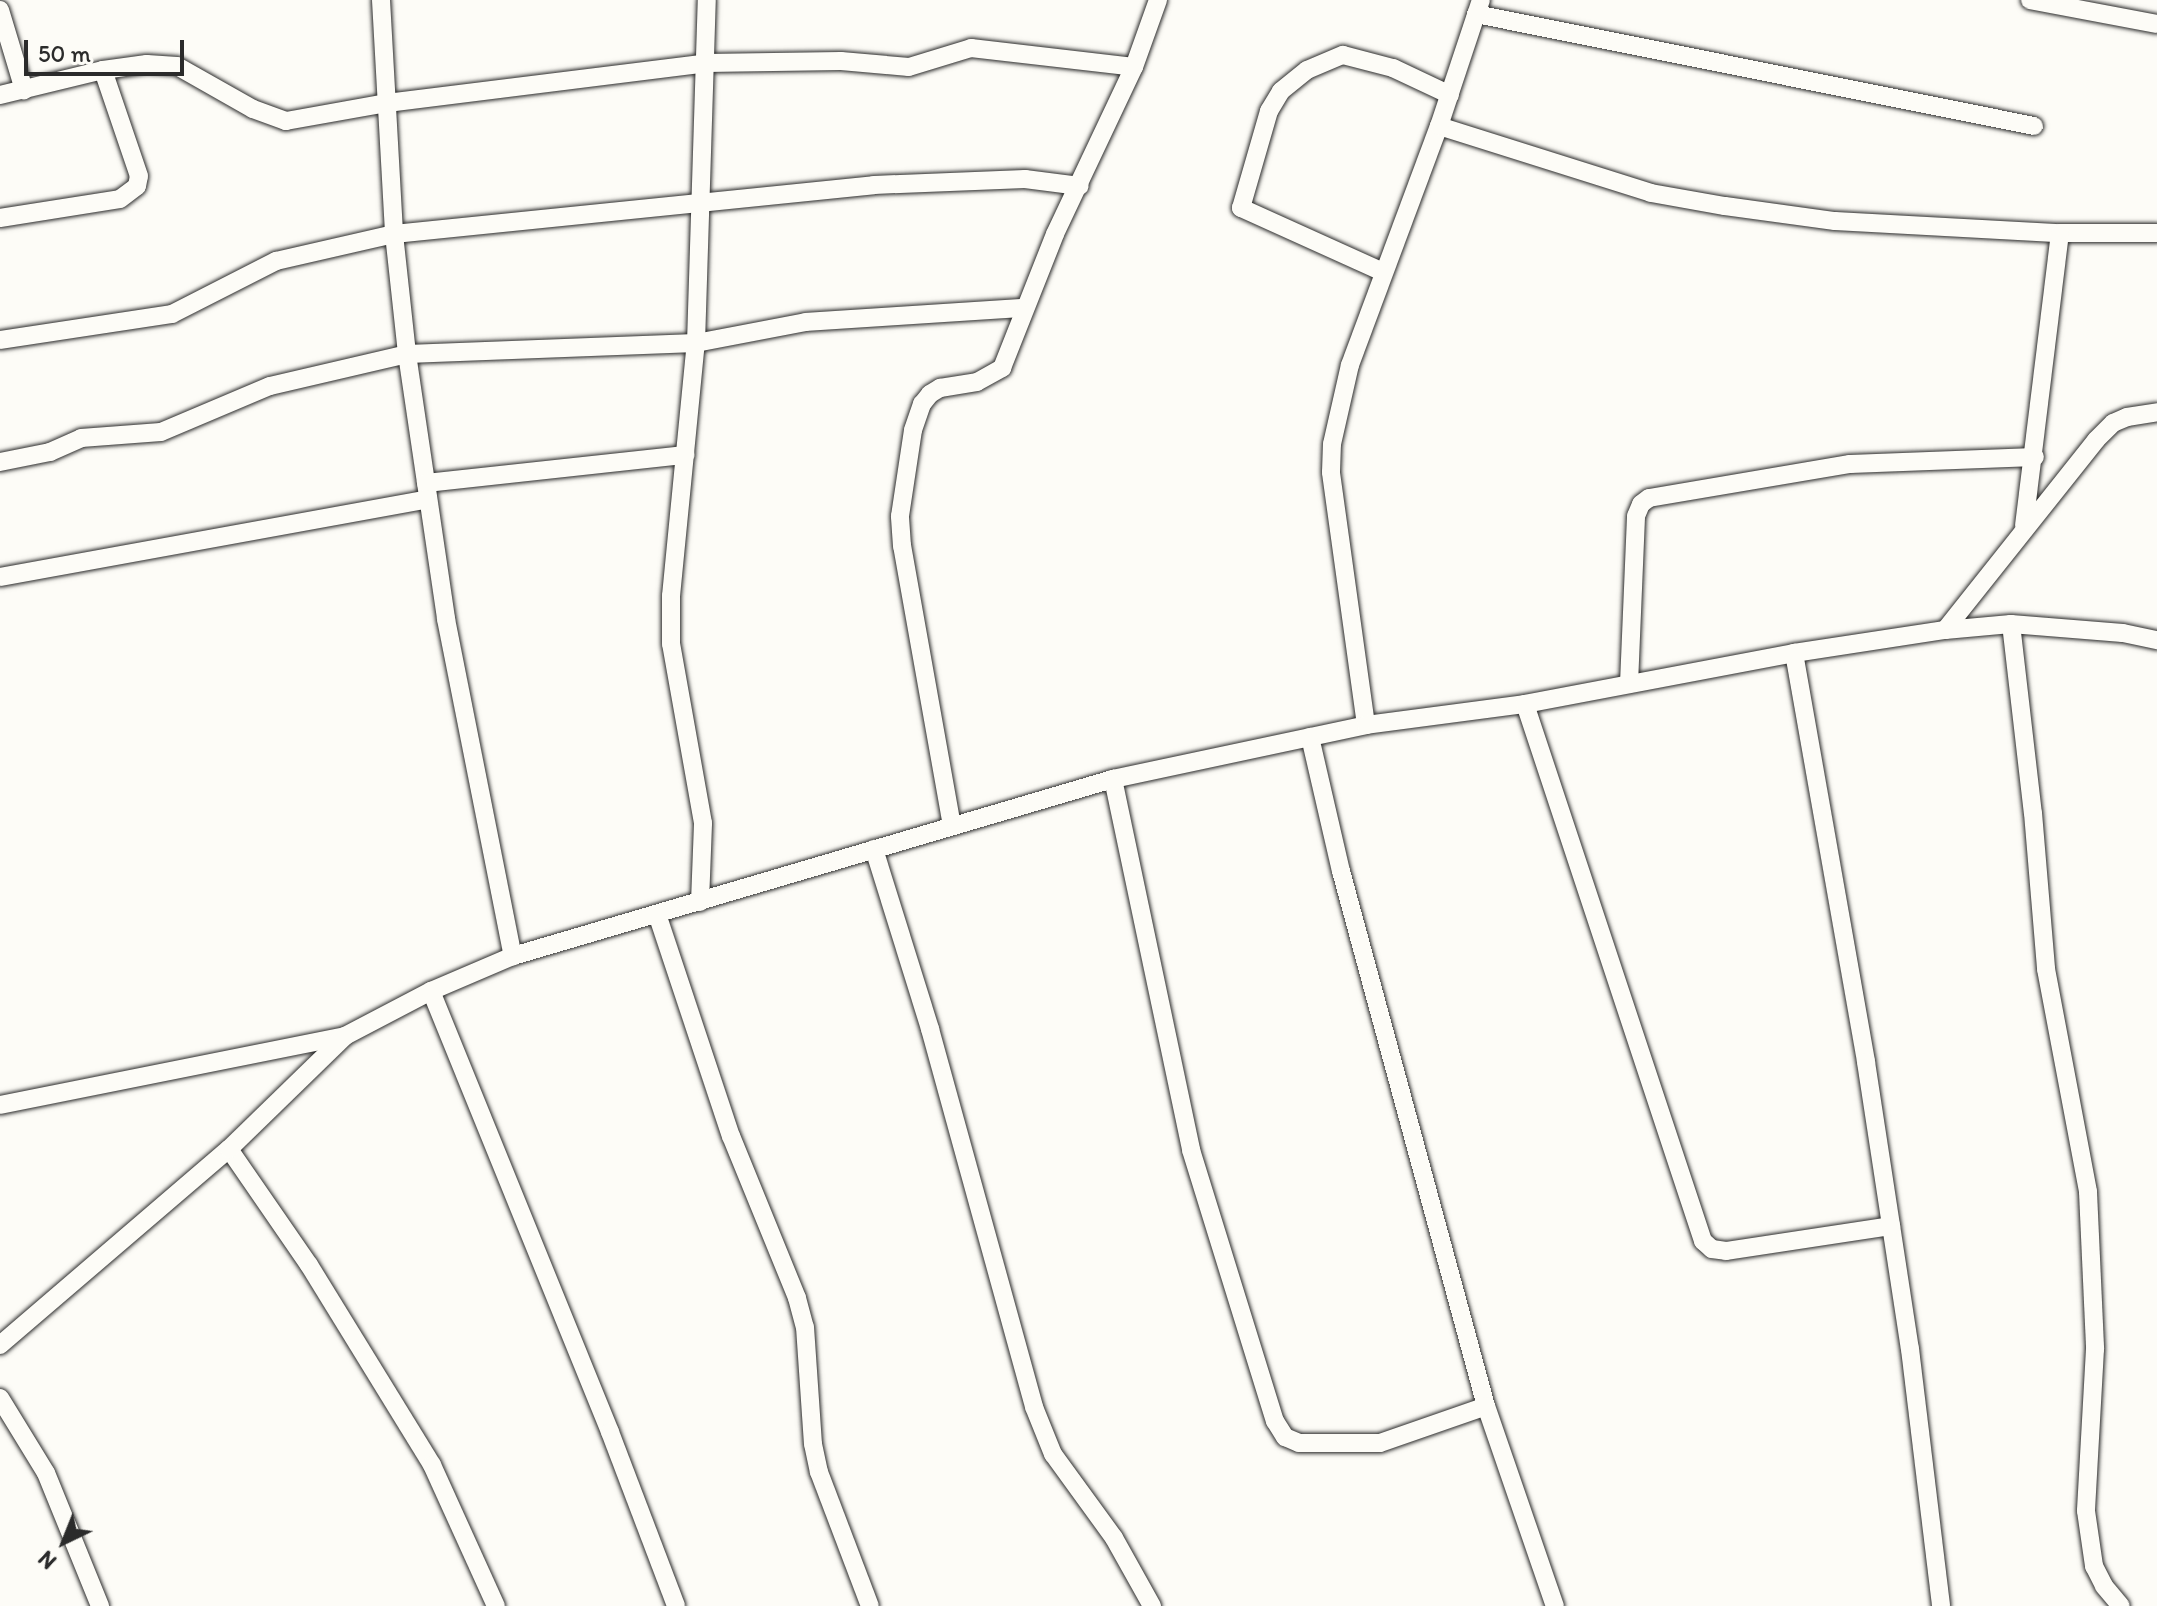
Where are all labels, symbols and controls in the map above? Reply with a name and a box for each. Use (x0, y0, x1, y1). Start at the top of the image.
scale bar (28, 24, 188, 74)
text: 50 m (38, 39, 91, 68)
north arrow (24, 1502, 104, 1582)
text: N (33, 1545, 62, 1575)

